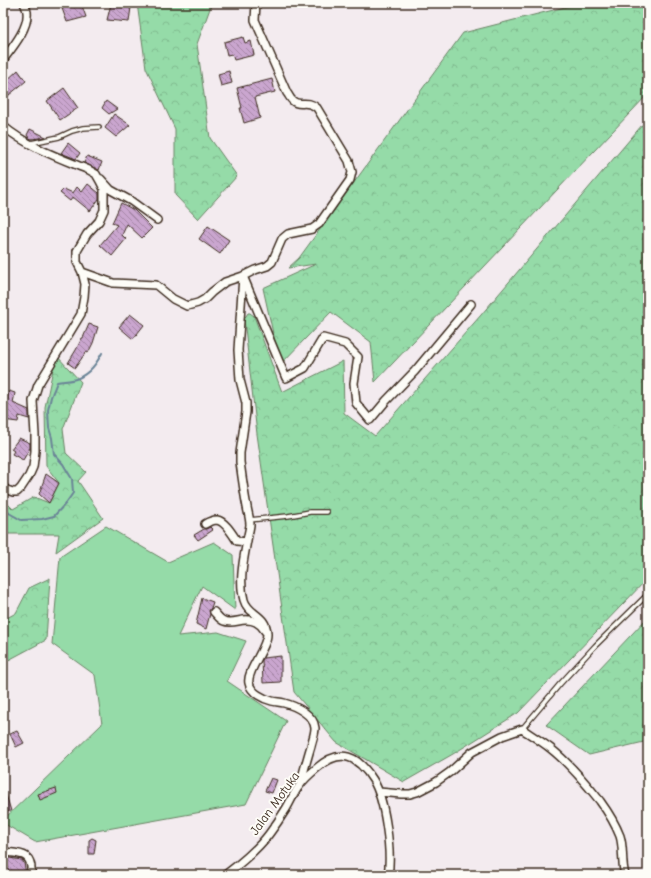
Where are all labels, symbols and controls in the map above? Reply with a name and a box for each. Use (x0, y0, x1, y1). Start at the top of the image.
street label: Jalan Motuka (246, 769, 302, 838)

